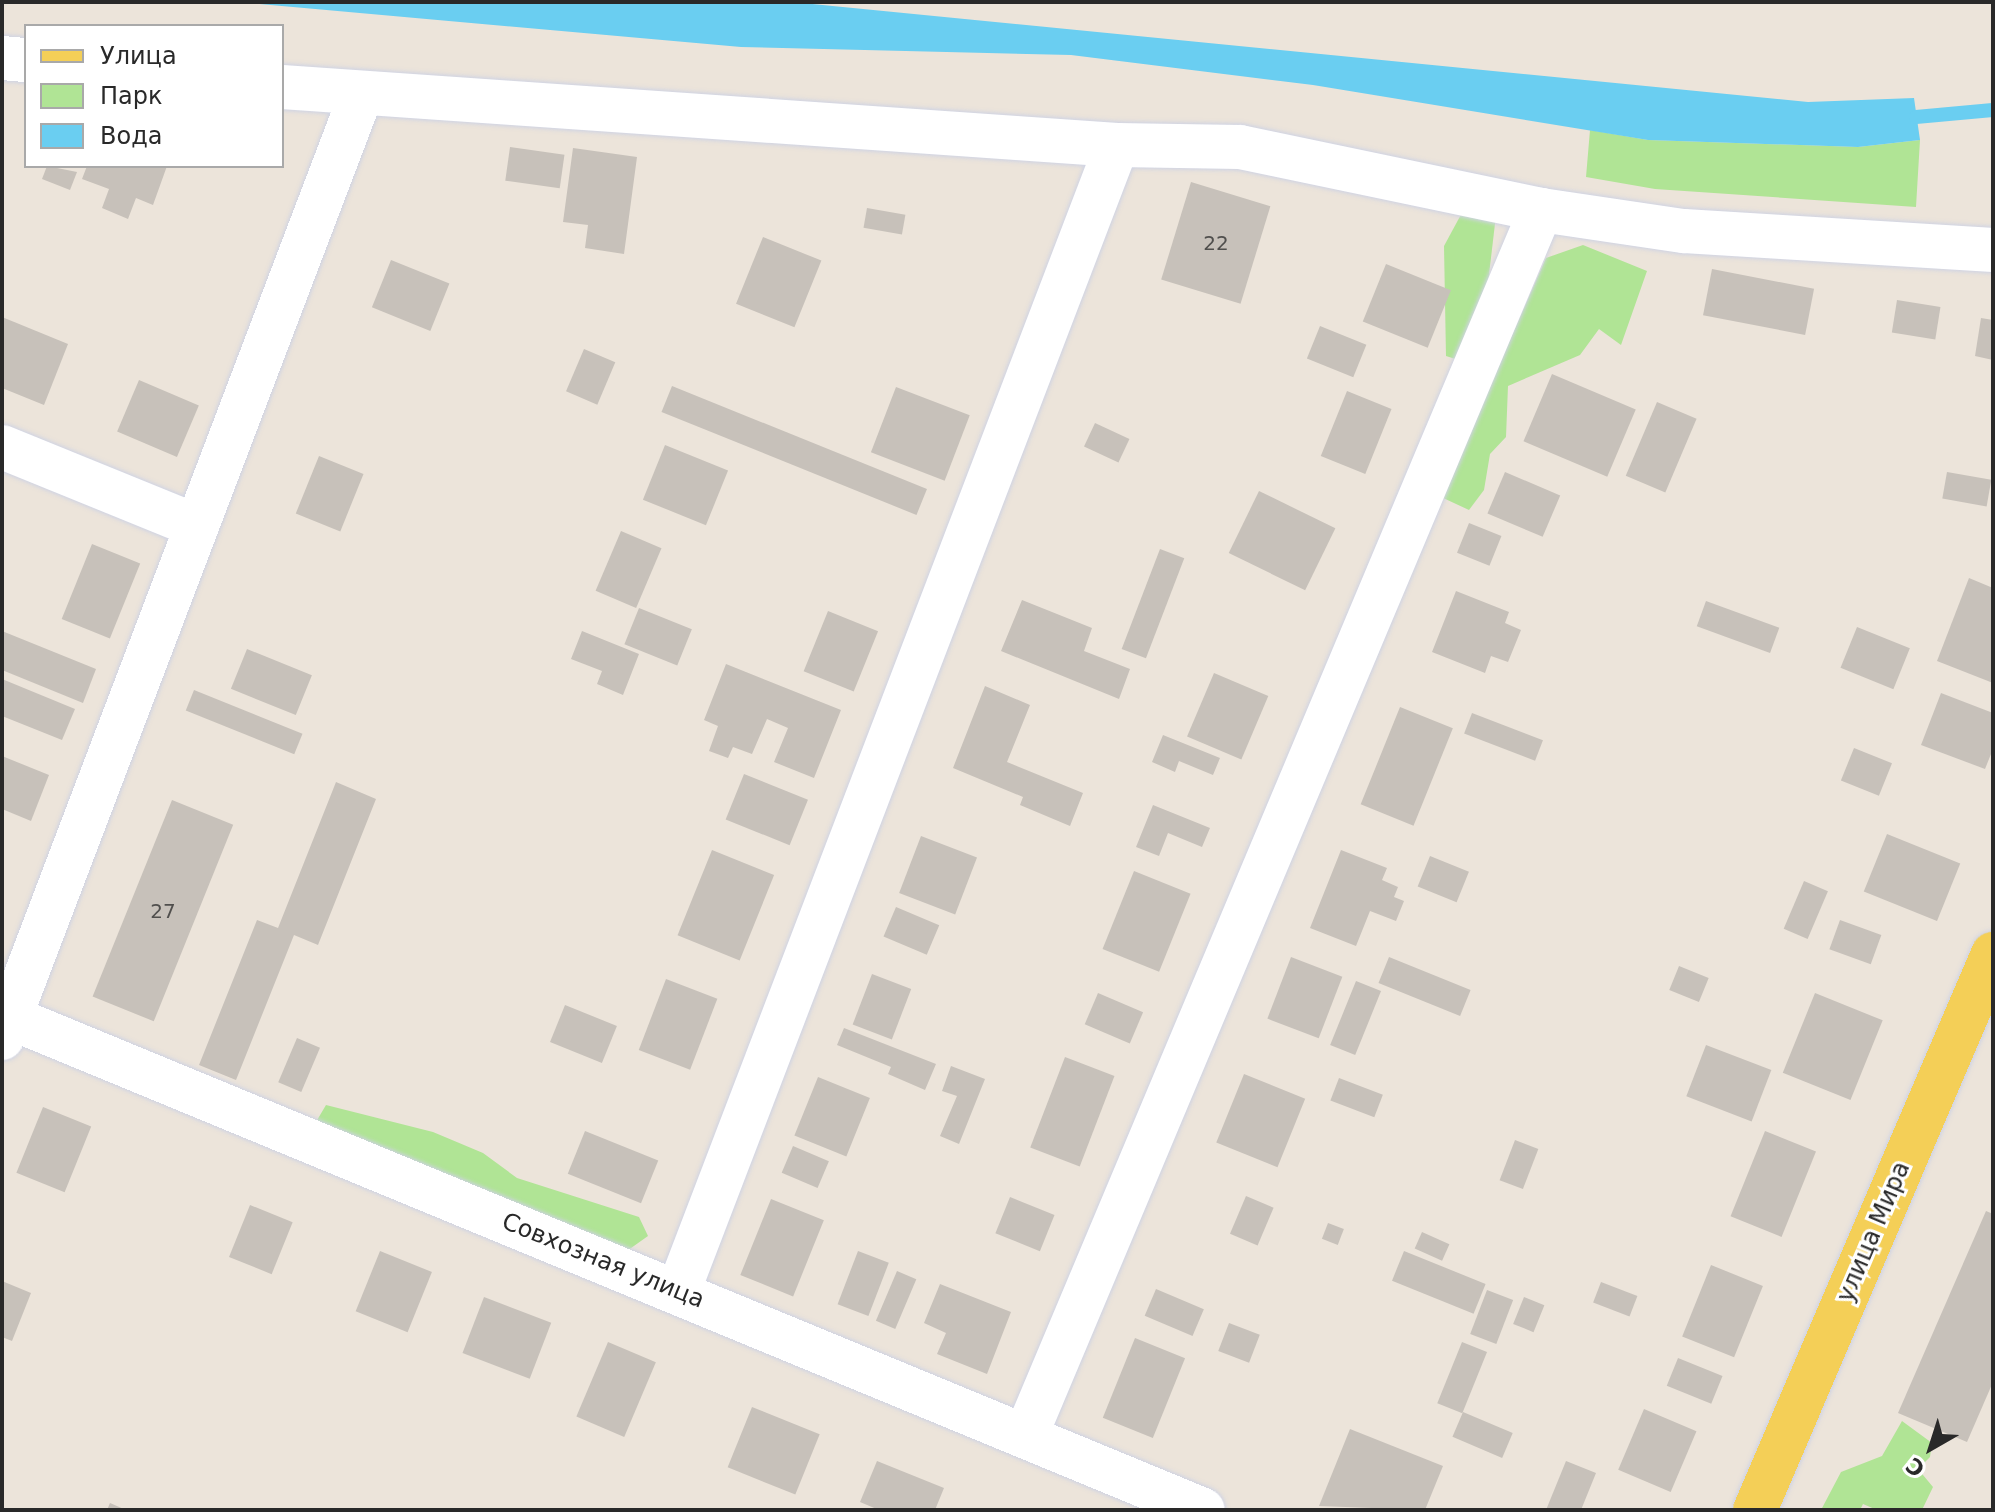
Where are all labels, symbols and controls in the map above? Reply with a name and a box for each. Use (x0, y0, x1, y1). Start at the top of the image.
legend (24, 24, 284, 168)
text: Улица (100, 42, 177, 70)
text: Парк (100, 82, 162, 110)
text: Вода (100, 122, 162, 150)
house number: 22 (1203, 231, 1229, 255)
house number: 27 (150, 899, 176, 923)
street label: улица Мира (1831, 1157, 1917, 1307)
street label: Совхозная улица (498, 1207, 708, 1315)
north arrow (1891, 1408, 1971, 1488)
text: С (1901, 1452, 1930, 1482)

